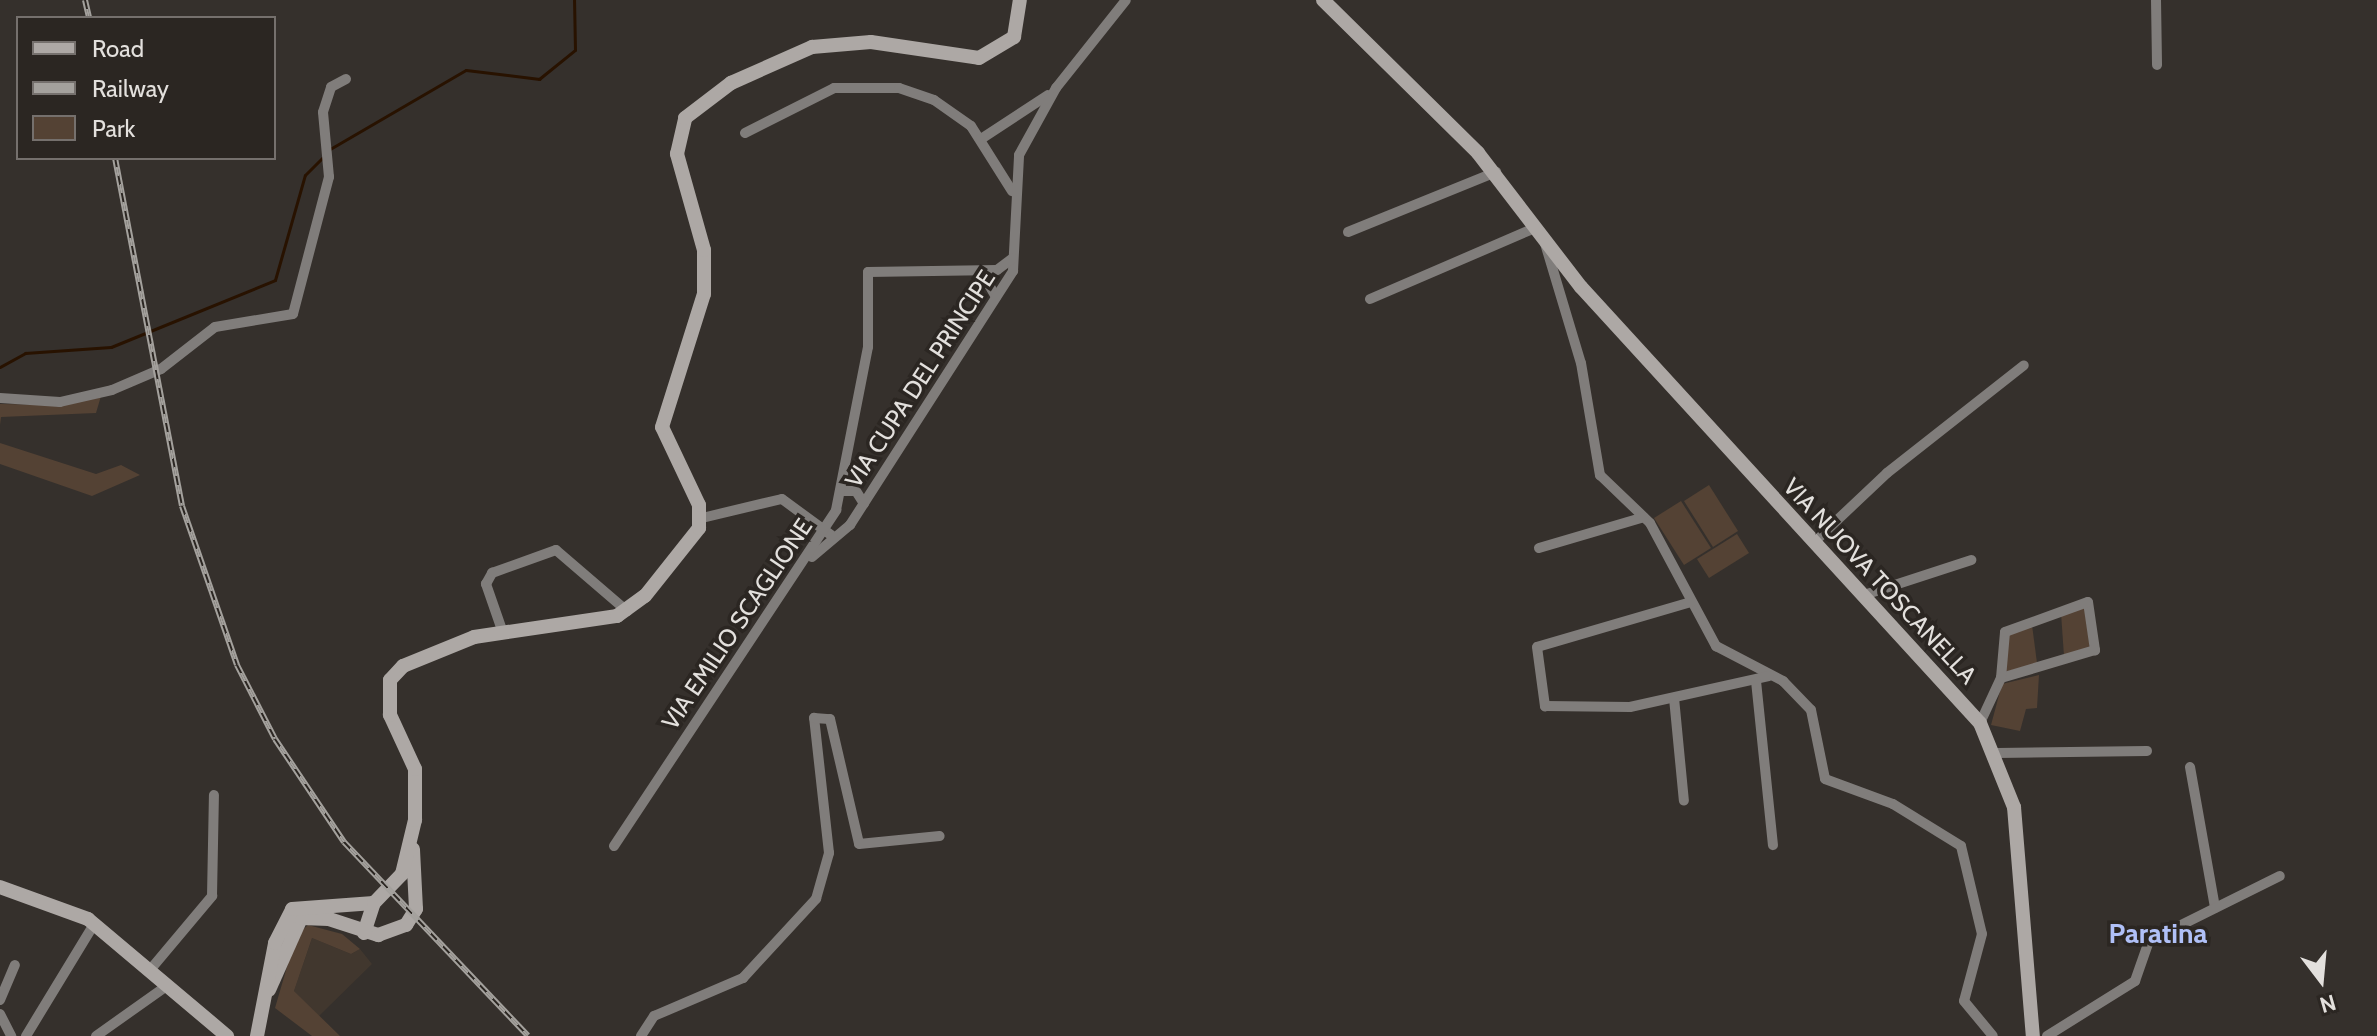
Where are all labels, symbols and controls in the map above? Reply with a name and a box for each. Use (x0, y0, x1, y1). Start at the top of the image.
legend (16, 16, 276, 160)
text: Road (92, 34, 144, 63)
text: Railway (92, 74, 169, 103)
text: Park (92, 114, 135, 143)
street label: VIA CUPA DEL PRINCIPE (839, 265, 1001, 493)
street label: VIA NUOVA TOSCANELLA (1777, 472, 1983, 690)
street label: VIA EMILIO SCAGLIONE (656, 513, 818, 735)
district label: Paratina (2109, 916, 2207, 950)
north arrow (2281, 940, 2361, 1020)
text: N (2317, 988, 2339, 1019)

